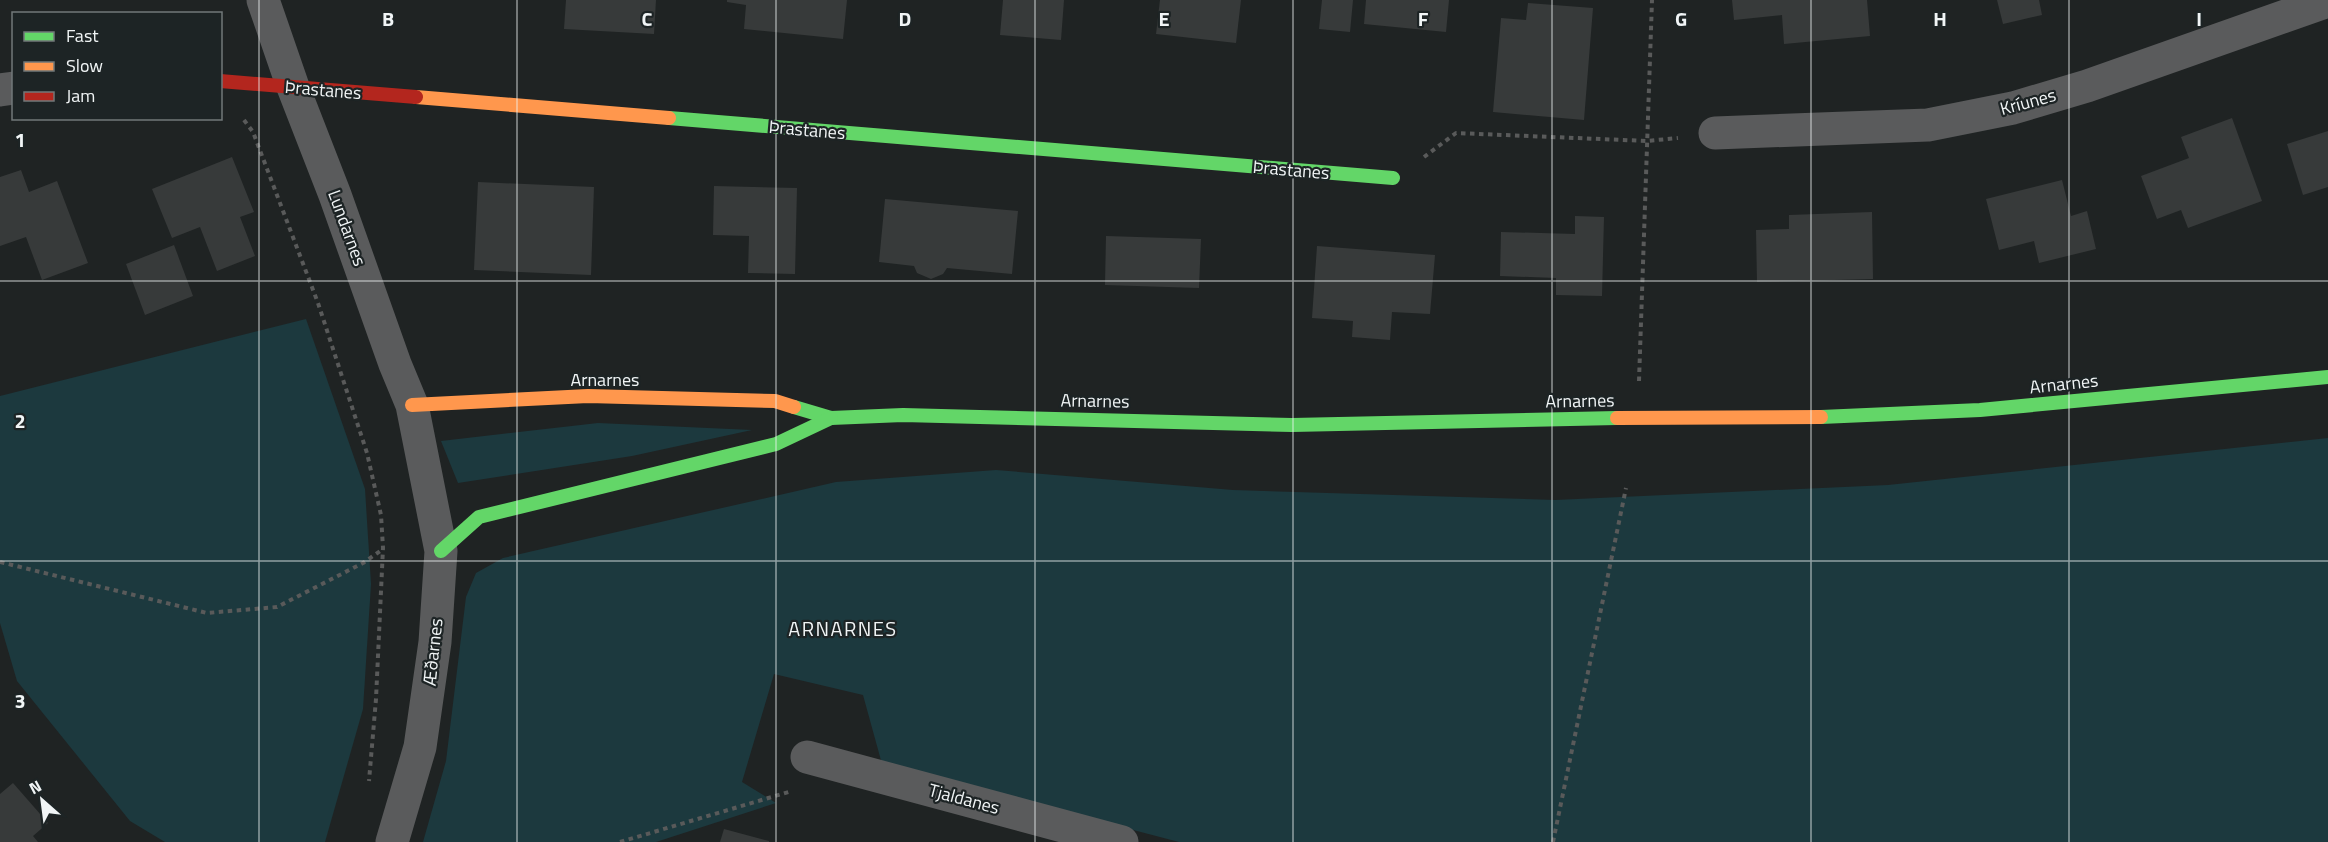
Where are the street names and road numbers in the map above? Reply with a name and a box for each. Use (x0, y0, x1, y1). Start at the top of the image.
street label: Þrastanes (284, 73, 363, 106)
street label: Kríunes (1997, 81, 2059, 122)
street label: Þrastanes (768, 113, 847, 146)
street label: Þrastanes (1252, 153, 1331, 186)
street label: Lundarnes (321, 186, 374, 270)
street label: Arnarnes (571, 366, 640, 393)
street label: Arnarnes (2028, 366, 2100, 401)
street label: Arnarnes (1060, 386, 1130, 415)
street label: Arnarnes (1545, 386, 1615, 415)
street label: Æðarnes (416, 617, 449, 687)
street label: Tjaldanes (926, 776, 1003, 821)

